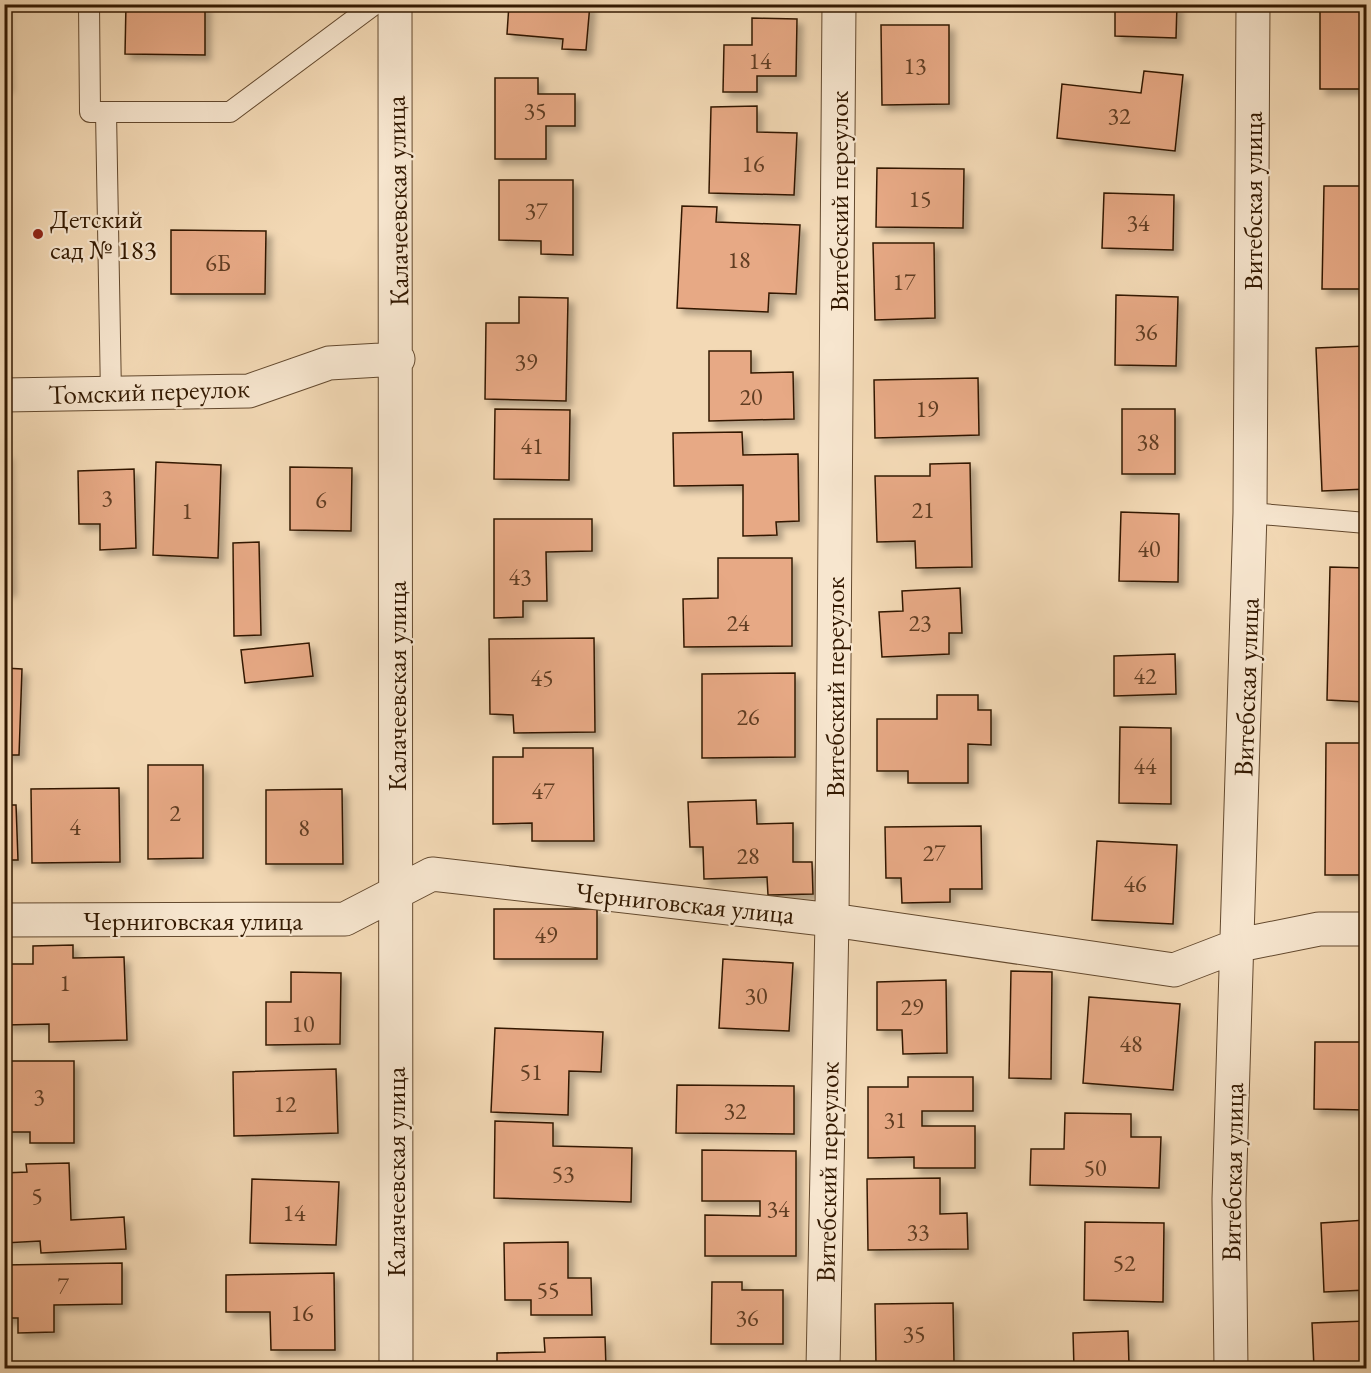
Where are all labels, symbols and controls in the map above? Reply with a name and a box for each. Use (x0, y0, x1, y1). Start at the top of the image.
house number: 14 (748, 45, 772, 76)
house number: 13 (903, 50, 927, 81)
street label: Витебский переулок (821, 90, 856, 311)
street label: Калачеевская улица (378, 95, 416, 307)
house number: 35 (523, 95, 547, 126)
house number: 32 (1107, 100, 1131, 131)
street label: Витебская улица (1235, 111, 1270, 290)
house number: 16 (741, 148, 765, 179)
house number: 15 (908, 183, 932, 214)
house number: 37 (524, 195, 548, 226)
place label: Детский сад № 183 (50, 201, 157, 267)
house number: 34 (1126, 207, 1150, 238)
marker: Детский сад № 183 (31, 227, 45, 241)
house number: 18 (727, 244, 751, 275)
house number: 6Б (205, 247, 231, 278)
house number: 17 (892, 266, 916, 297)
house number: 36 (1134, 316, 1158, 347)
house number: 39 (514, 346, 538, 377)
street label: Томский переулок (48, 370, 250, 412)
house number: 20 (739, 381, 763, 412)
house number: 19 (915, 393, 939, 424)
house number: 38 (1136, 426, 1160, 457)
house number: 41 (520, 430, 544, 461)
house number: 3 (101, 482, 113, 513)
house number: 6 (315, 484, 327, 515)
house number: 21 (911, 494, 935, 525)
house number: 1 (181, 495, 193, 526)
house number: 40 (1137, 533, 1161, 564)
house number: 43 (508, 561, 532, 592)
street label: Витебский переулок (817, 576, 852, 797)
street label: Калачеевская улица (379, 581, 414, 791)
street label: Витебская улица (1225, 597, 1267, 777)
house number: 24 (726, 607, 750, 638)
house number: 23 (908, 607, 932, 638)
house number: 42 (1133, 660, 1157, 691)
house number: 45 (530, 662, 554, 693)
house number: 26 (736, 701, 760, 732)
house number: 44 (1133, 750, 1157, 781)
house number: 47 (531, 775, 555, 806)
house number: 2 (169, 797, 181, 828)
house number: 4 (69, 811, 81, 842)
house number: 8 (298, 812, 310, 843)
house number: 27 (922, 837, 946, 868)
house number: 28 (736, 840, 760, 871)
house number: 46 (1123, 868, 1147, 899)
street label: Черниговская улица (574, 874, 796, 932)
street label: Черниговская улица (83, 903, 303, 938)
house number: 49 (534, 919, 558, 950)
house number: 1 (59, 967, 71, 998)
house number: 30 (744, 980, 768, 1011)
house number: 29 (900, 991, 924, 1022)
house number: 10 (291, 1008, 315, 1039)
house number: 48 (1119, 1028, 1143, 1059)
house number: 51 (519, 1056, 543, 1087)
street label: Витебский переулок (808, 1061, 846, 1283)
street label: Калачеевская улица (378, 1067, 413, 1277)
house number: 3 (33, 1081, 45, 1112)
street label: Витебская улица (1213, 1082, 1251, 1262)
house number: 12 (273, 1088, 297, 1119)
house number: 32 (723, 1095, 747, 1126)
house number: 31 (883, 1104, 907, 1135)
house number: 50 (1083, 1152, 1107, 1183)
house number: 53 (551, 1158, 575, 1189)
house number: 5 (31, 1180, 43, 1211)
house number: 34 (766, 1193, 790, 1224)
house number: 14 (282, 1197, 306, 1228)
house number: 33 (906, 1216, 930, 1247)
house number: 52 (1112, 1247, 1136, 1278)
house number: 7 (57, 1270, 69, 1301)
house number: 55 (536, 1274, 560, 1305)
house number: 16 (290, 1297, 314, 1328)
house number: 36 (735, 1302, 759, 1333)
house number: 35 (902, 1318, 926, 1349)

